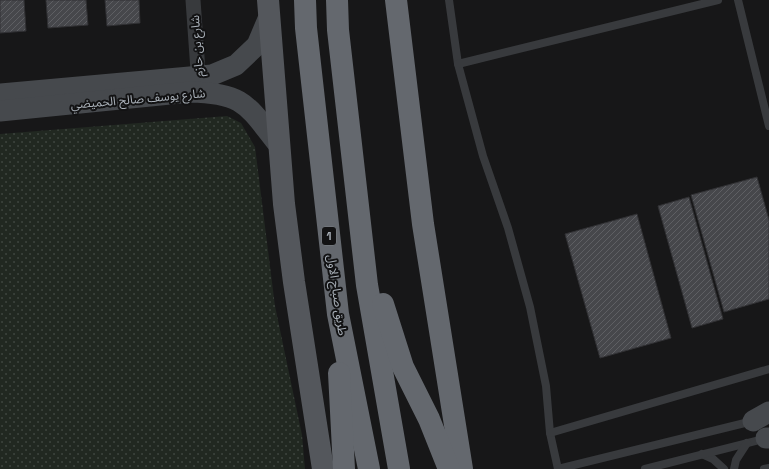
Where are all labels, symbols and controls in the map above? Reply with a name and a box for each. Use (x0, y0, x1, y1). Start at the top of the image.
street label: شارع بن حازم (187, 15, 208, 77)
street label: شارع يوسف صالح الحميضي (70, 85, 206, 115)
road number: 1 (322, 227, 336, 245)
street label: طريق صباح الاول (322, 253, 351, 337)

